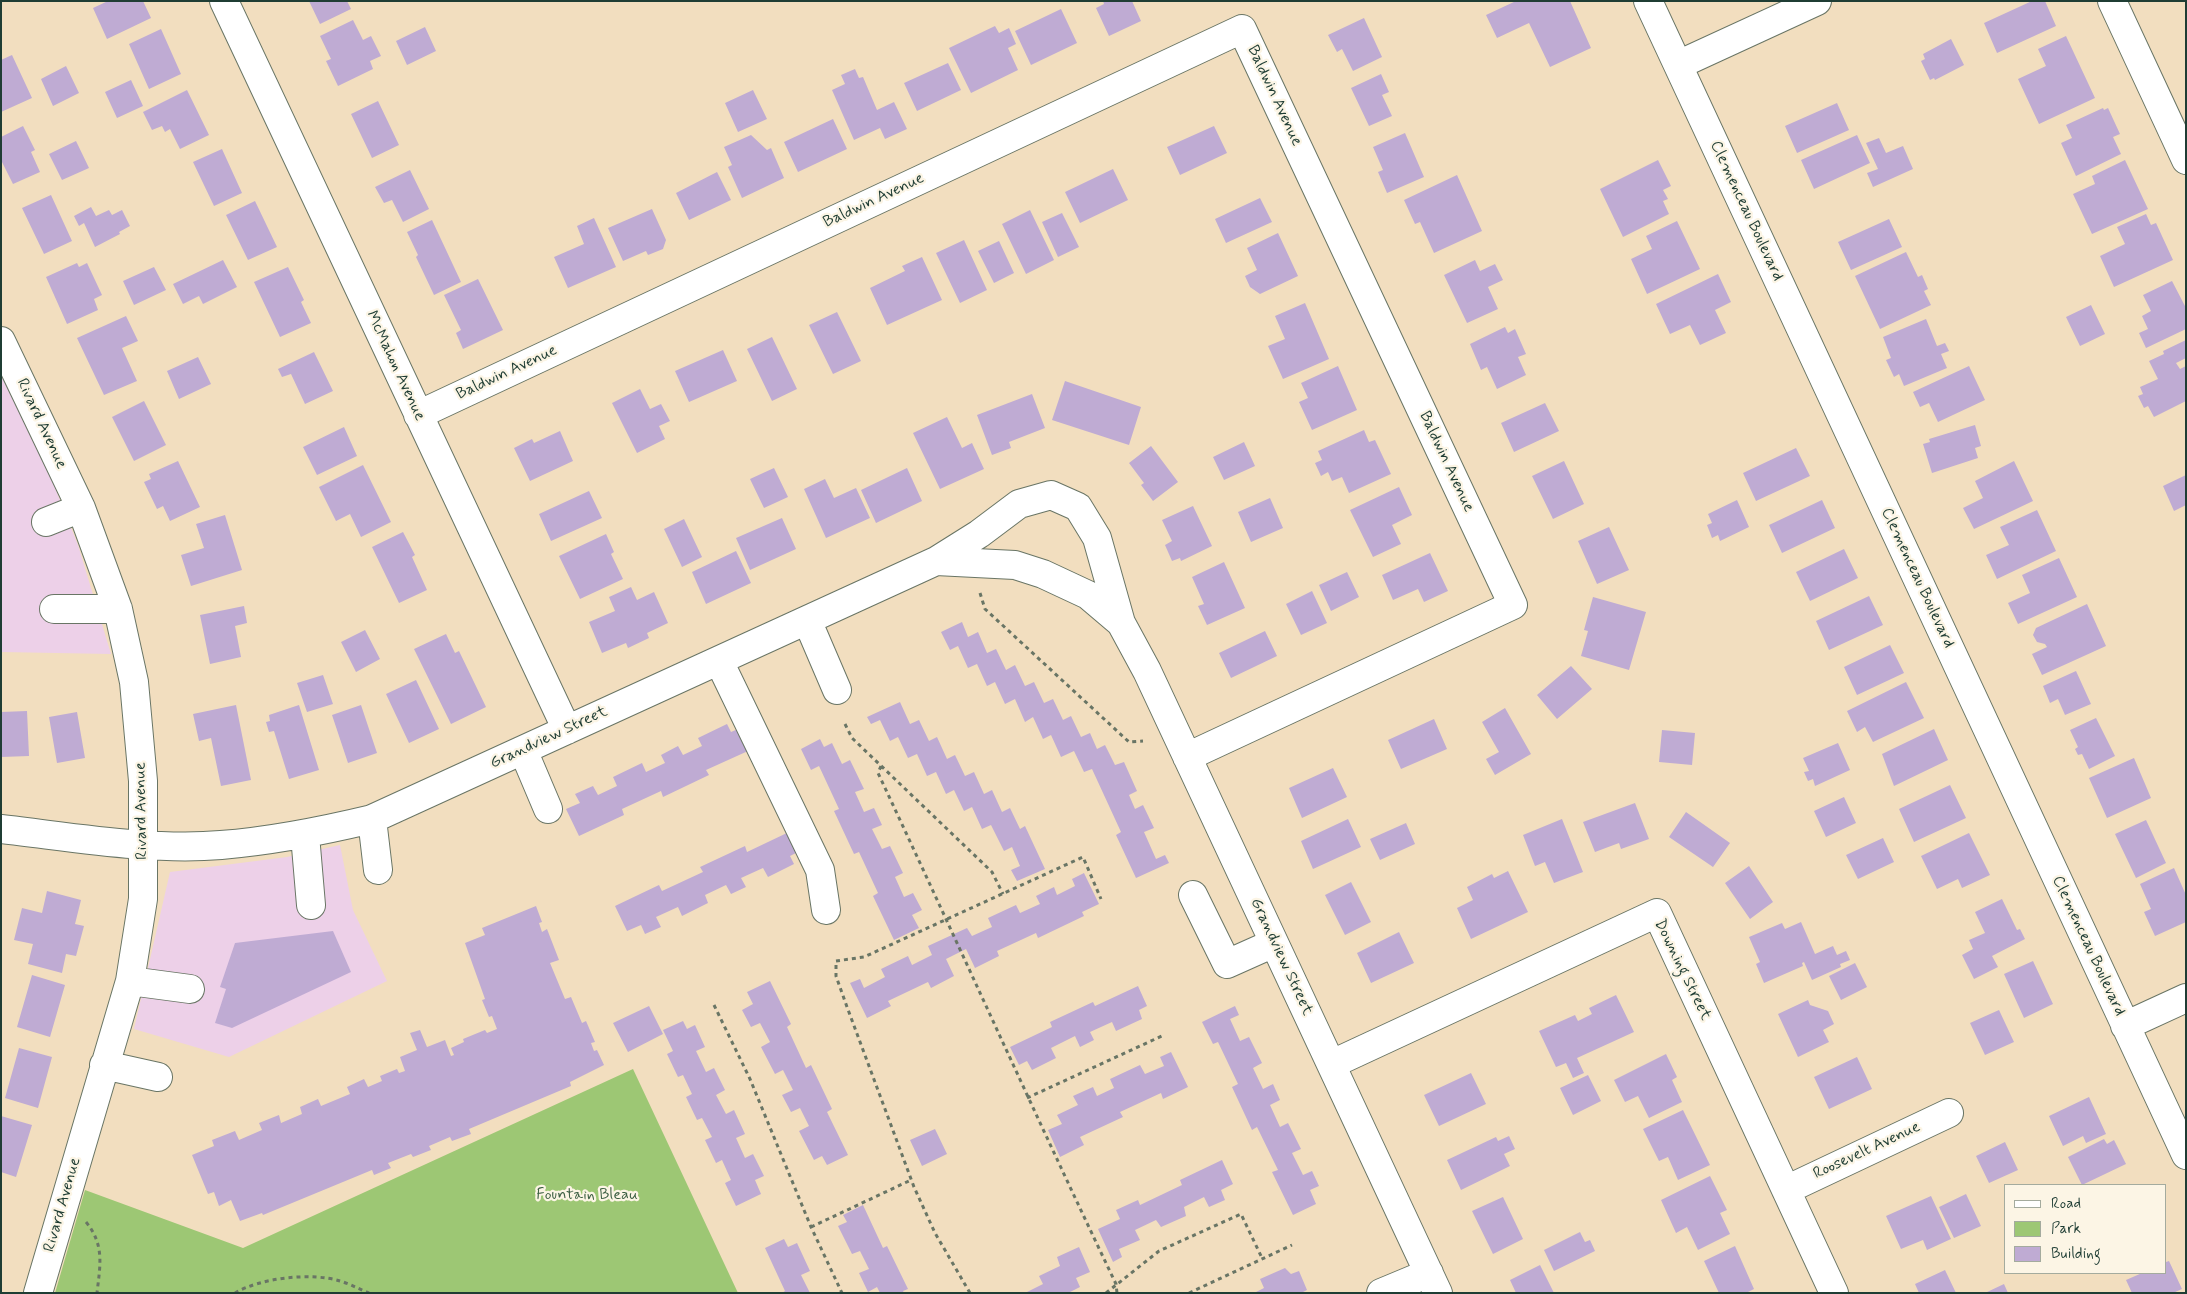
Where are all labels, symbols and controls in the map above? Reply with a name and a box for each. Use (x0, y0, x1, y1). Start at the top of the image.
street label: Baldwin Avenue (1242, 43, 1306, 149)
street label: Clemenceau Boulevard (1705, 138, 1787, 284)
street label: Baldwin Avenue (821, 169, 927, 233)
street label: McMahon Avenue (361, 308, 429, 424)
street label: Baldwin Avenue (454, 341, 560, 405)
street label: Rivard Avenue (12, 376, 70, 472)
street label: Baldwin Avenue (1414, 409, 1478, 515)
street label: Clemenceau Boulevard (1876, 505, 1958, 651)
street label: Grandview Street (487, 702, 611, 774)
street label: Rivard Avenue (132, 762, 152, 860)
street label: Clemenceau Boulevard (2047, 873, 2129, 1019)
street label: Grandview Street (1245, 895, 1317, 1019)
street label: Downing Street (1649, 916, 1715, 1024)
street label: Roosevelt Avenue (1810, 1118, 1924, 1184)
street label: Rivard Avenue (40, 1155, 86, 1255)
legend (2004, 1184, 2167, 1274)
park label: Fountain Bleau (536, 1186, 638, 1206)
text: Road (2051, 1194, 2081, 1214)
text: Park (2051, 1219, 2081, 1239)
text: Building (2051, 1244, 2101, 1264)

